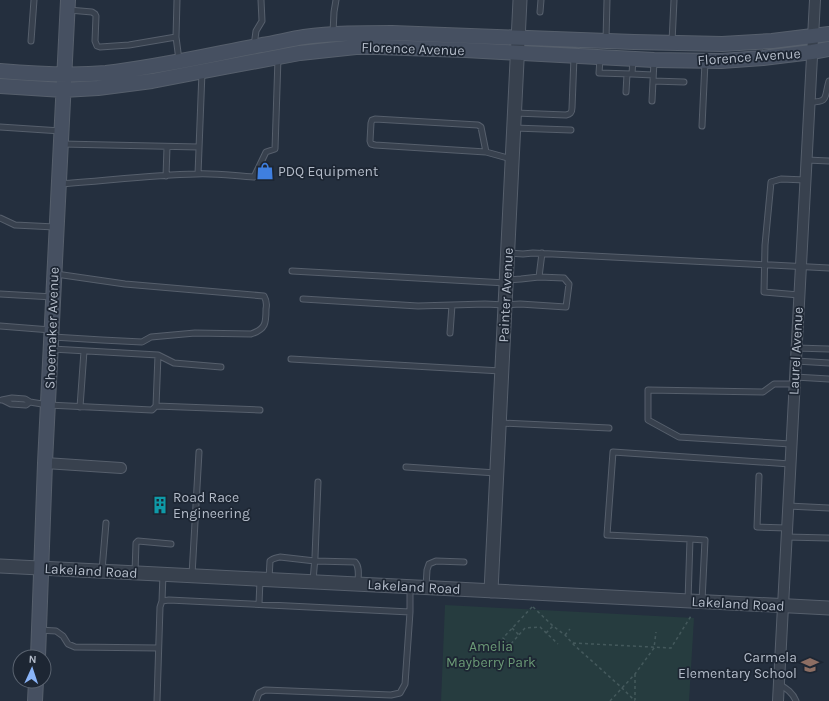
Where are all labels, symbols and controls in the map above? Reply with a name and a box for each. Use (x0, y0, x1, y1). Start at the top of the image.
street label: Florence Avenue (361, 39, 465, 59)
street label: Florence Avenue (697, 45, 801, 69)
shop icon: PDQ Equipment (255, 161, 275, 181)
place label: PDQ Equipment (278, 163, 378, 180)
street label: Painter Avenue (495, 247, 517, 343)
street label: Shoemaker Avenue (41, 267, 63, 389)
street label: Laurel Avenue (785, 306, 807, 396)
place label: Road Race Engineering (173, 489, 250, 522)
building icon: Road Race Engineering (150, 495, 170, 515)
street label: Lakeland Road (44, 560, 138, 582)
street label: Lakeland Road (367, 576, 461, 598)
street label: Lakeland Road (691, 593, 785, 615)
park label: Amelia Mayberry Park (446, 638, 536, 671)
north arrow (12, 649, 52, 689)
place label: Carmela Elementary School (678, 649, 797, 682)
text: N (28, 653, 37, 666)
school or university icon: Carmela Elementary School (800, 655, 820, 675)

